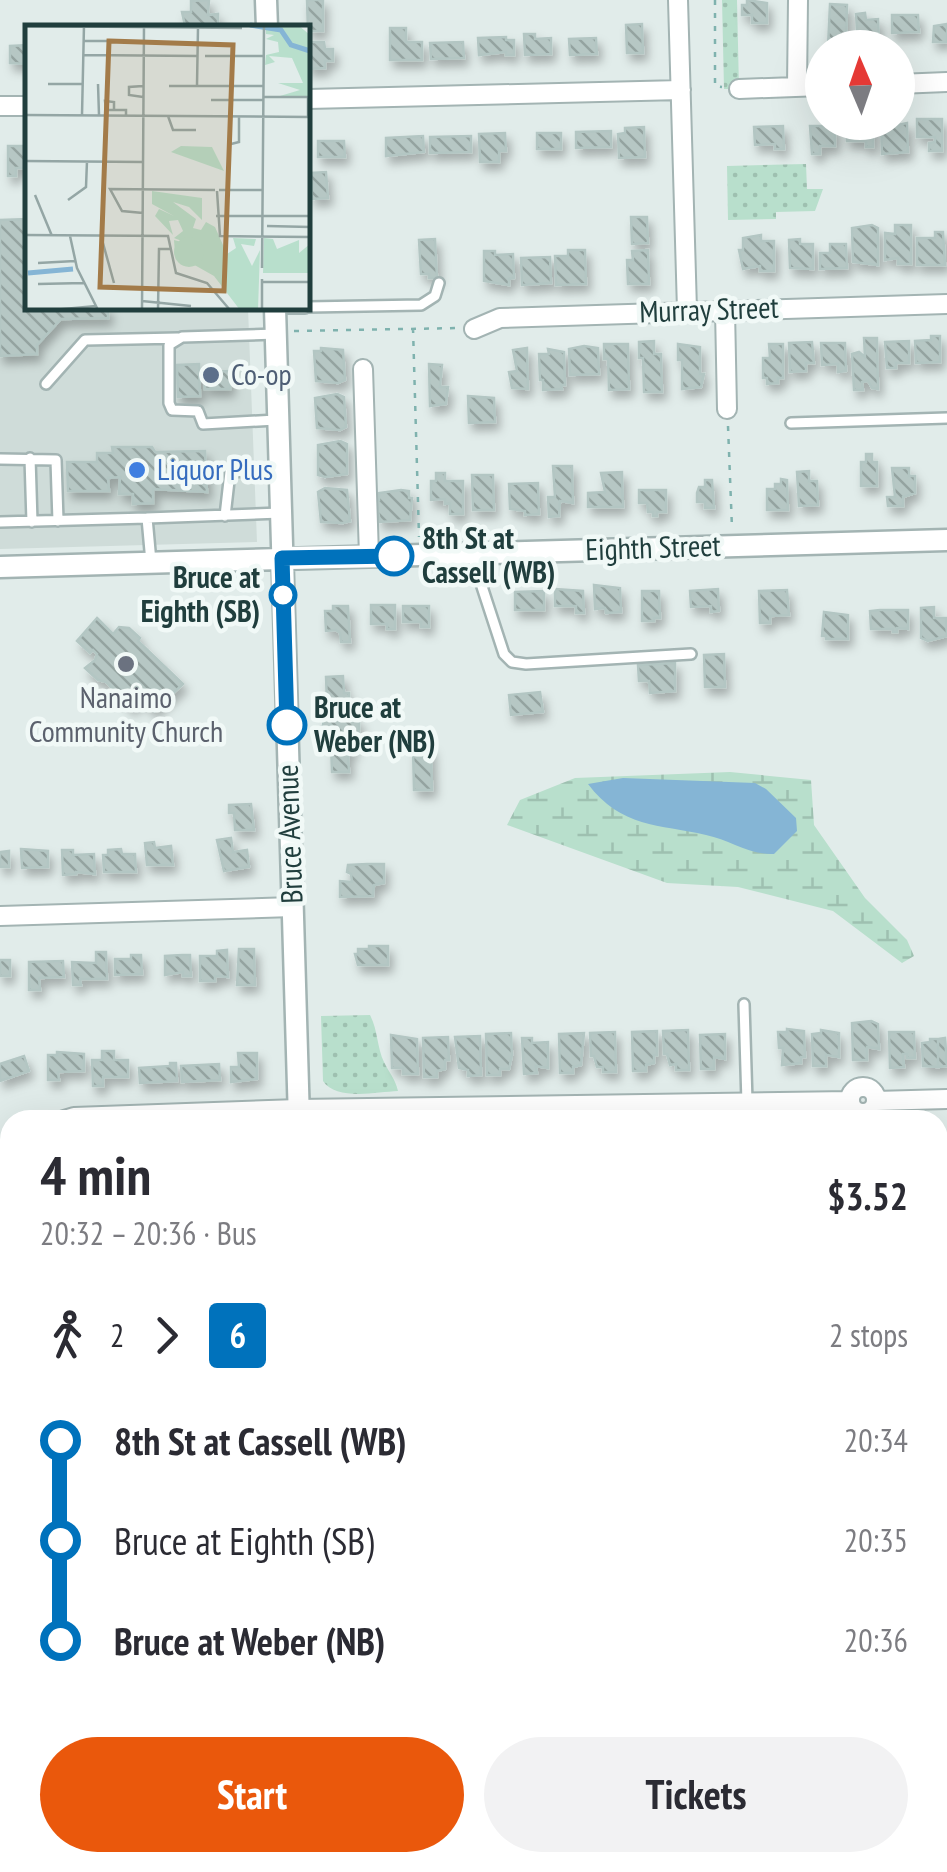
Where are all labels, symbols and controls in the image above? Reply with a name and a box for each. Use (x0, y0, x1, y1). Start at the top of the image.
inset map (25, 25, 310, 310)
north arrow (805, 30, 915, 140)
map controls (805, 30, 915, 140)
street label: Murray Street (639, 287, 780, 330)
place label: Co-op (231, 354, 292, 393)
marker: Co-op (200, 364, 222, 386)
place label: Liquor Plus (157, 449, 273, 488)
marker: Liquor Plus (126, 459, 148, 481)
place label: 8th St at Cassell (WB) (422, 518, 555, 591)
street label: Eighth Street (585, 525, 722, 568)
marker: 8th St at Cassell (WB) (375, 537, 413, 575)
place label: Bruce at Eighth (SB) (141, 557, 260, 630)
marker: Bruce at Eighth (SB) (270, 582, 296, 608)
marker: Nanaimo Community Church (115, 653, 137, 675)
place label: Nanaimo Community Church (29, 677, 223, 750)
place label: Bruce at Weber (NB) (313, 687, 436, 760)
marker: Bruce at Weber (NB) (268, 706, 306, 744)
street label: Bruce Avenue (267, 764, 310, 904)
text: 4 min (40, 1139, 151, 1210)
text: $3.52 (827, 1171, 908, 1220)
text: 20:32 – 20:36 · Bus (40, 1212, 257, 1254)
icon: walk (40, 1308, 95, 1363)
icon: forward (139, 1308, 194, 1363)
text: 6 (229, 1312, 246, 1358)
text: 2 (110, 1314, 124, 1356)
text: 2 stops (829, 1314, 908, 1356)
text: 8th St at Cassell (WB) (114, 1416, 407, 1465)
text: 20:34 (844, 1419, 908, 1461)
text: Bruce at Eighth (SB) (114, 1516, 374, 1565)
text: 20:35 (844, 1519, 908, 1561)
text: Bruce at Weber (NB) (114, 1616, 385, 1665)
text: 20:36 (844, 1619, 908, 1661)
button: Start (40, 1737, 464, 1852)
button: Tickets (484, 1737, 908, 1852)

